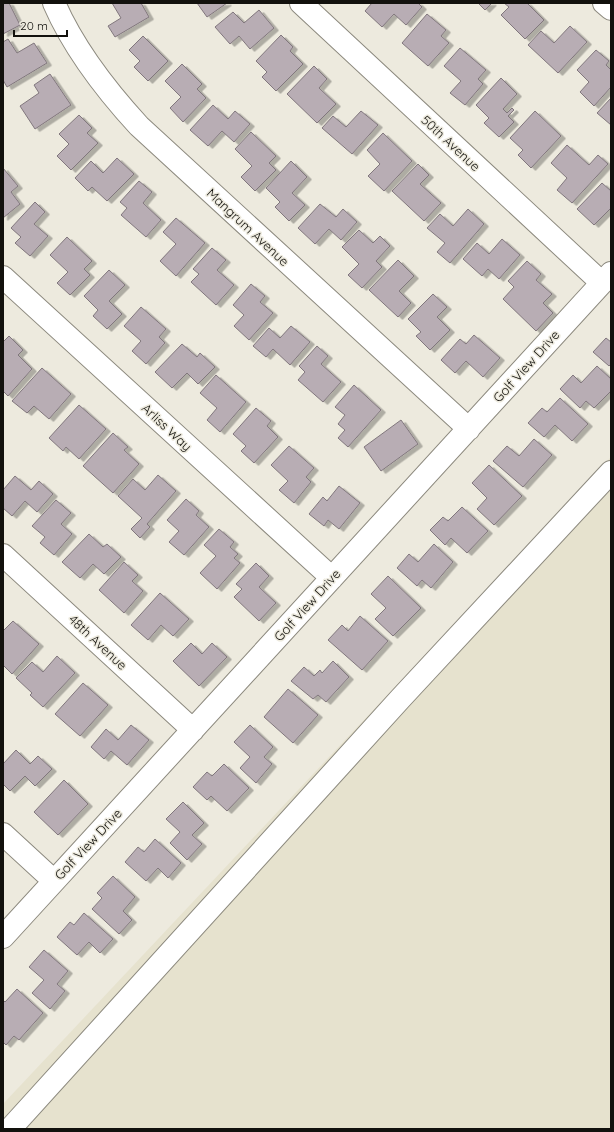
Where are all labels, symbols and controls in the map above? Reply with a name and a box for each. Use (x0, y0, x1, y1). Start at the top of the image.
scale bar (14, 12, 67, 38)
text: 20 m (20, 18, 48, 33)
street label: 50th Avenue (418, 112, 484, 174)
street label: Mangrum Avenue (204, 185, 292, 269)
street label: Golf View Drive (489, 327, 563, 405)
street label: Arliss Way (139, 400, 195, 454)
street label: Golf View Drive (270, 566, 344, 644)
street label: 48th Avenue (66, 611, 130, 673)
street label: Golf View Drive (51, 805, 125, 883)

